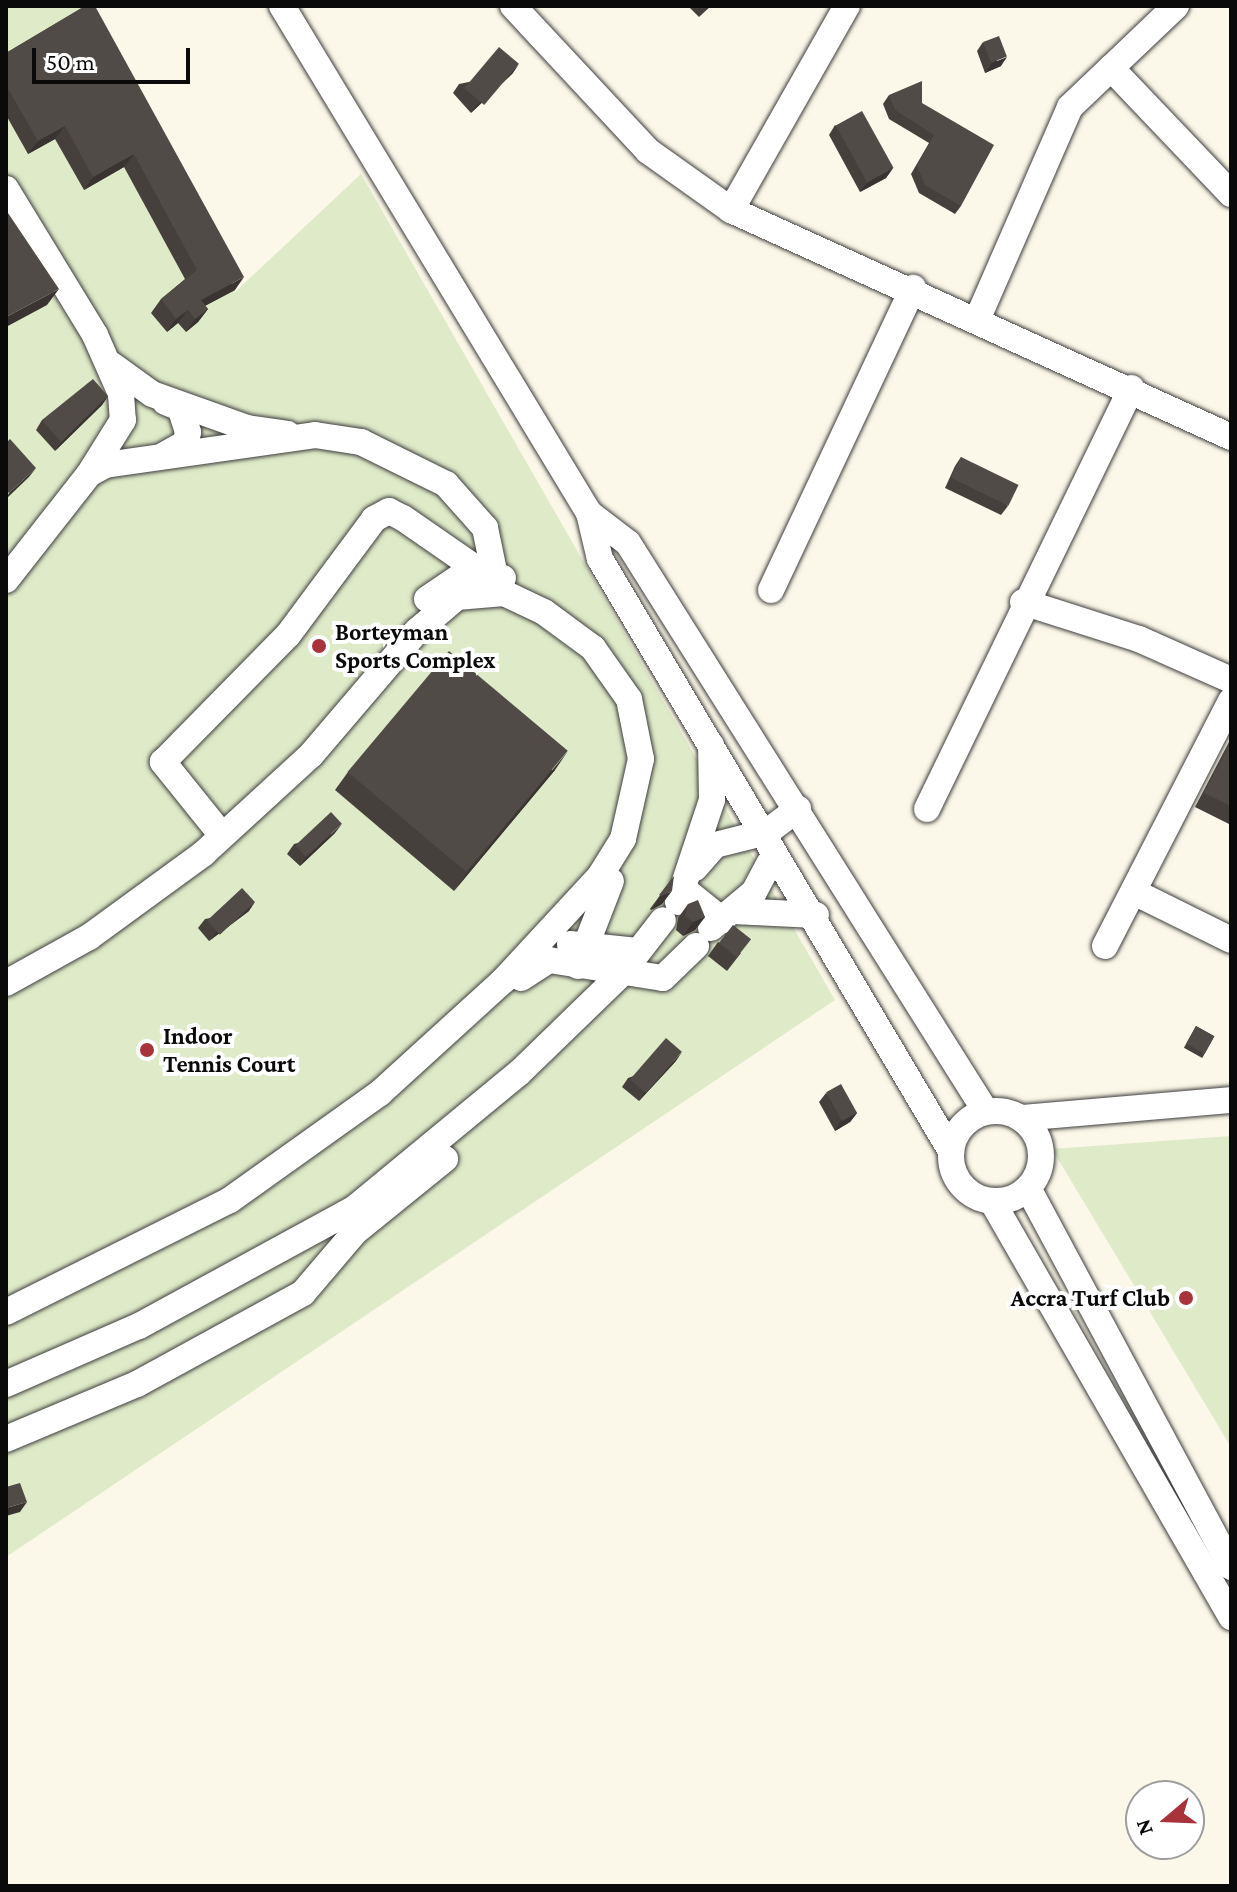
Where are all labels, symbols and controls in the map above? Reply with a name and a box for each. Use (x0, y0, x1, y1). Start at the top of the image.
scale bar (36, 32, 194, 82)
text: 50 m (46, 48, 95, 75)
place label: Borteyman Sports Complex (335, 618, 496, 674)
marker: Borteyman Sports Complex (310, 637, 328, 655)
place label: Indoor Tennis Court (163, 1022, 295, 1078)
marker: Indoor Tennis Court (138, 1041, 156, 1059)
place label: Accra Turf Club (1011, 1284, 1170, 1312)
marker: Accra Turf Club (1177, 1289, 1195, 1307)
north arrow (1125, 1780, 1205, 1860)
text: N (1129, 1816, 1158, 1838)

